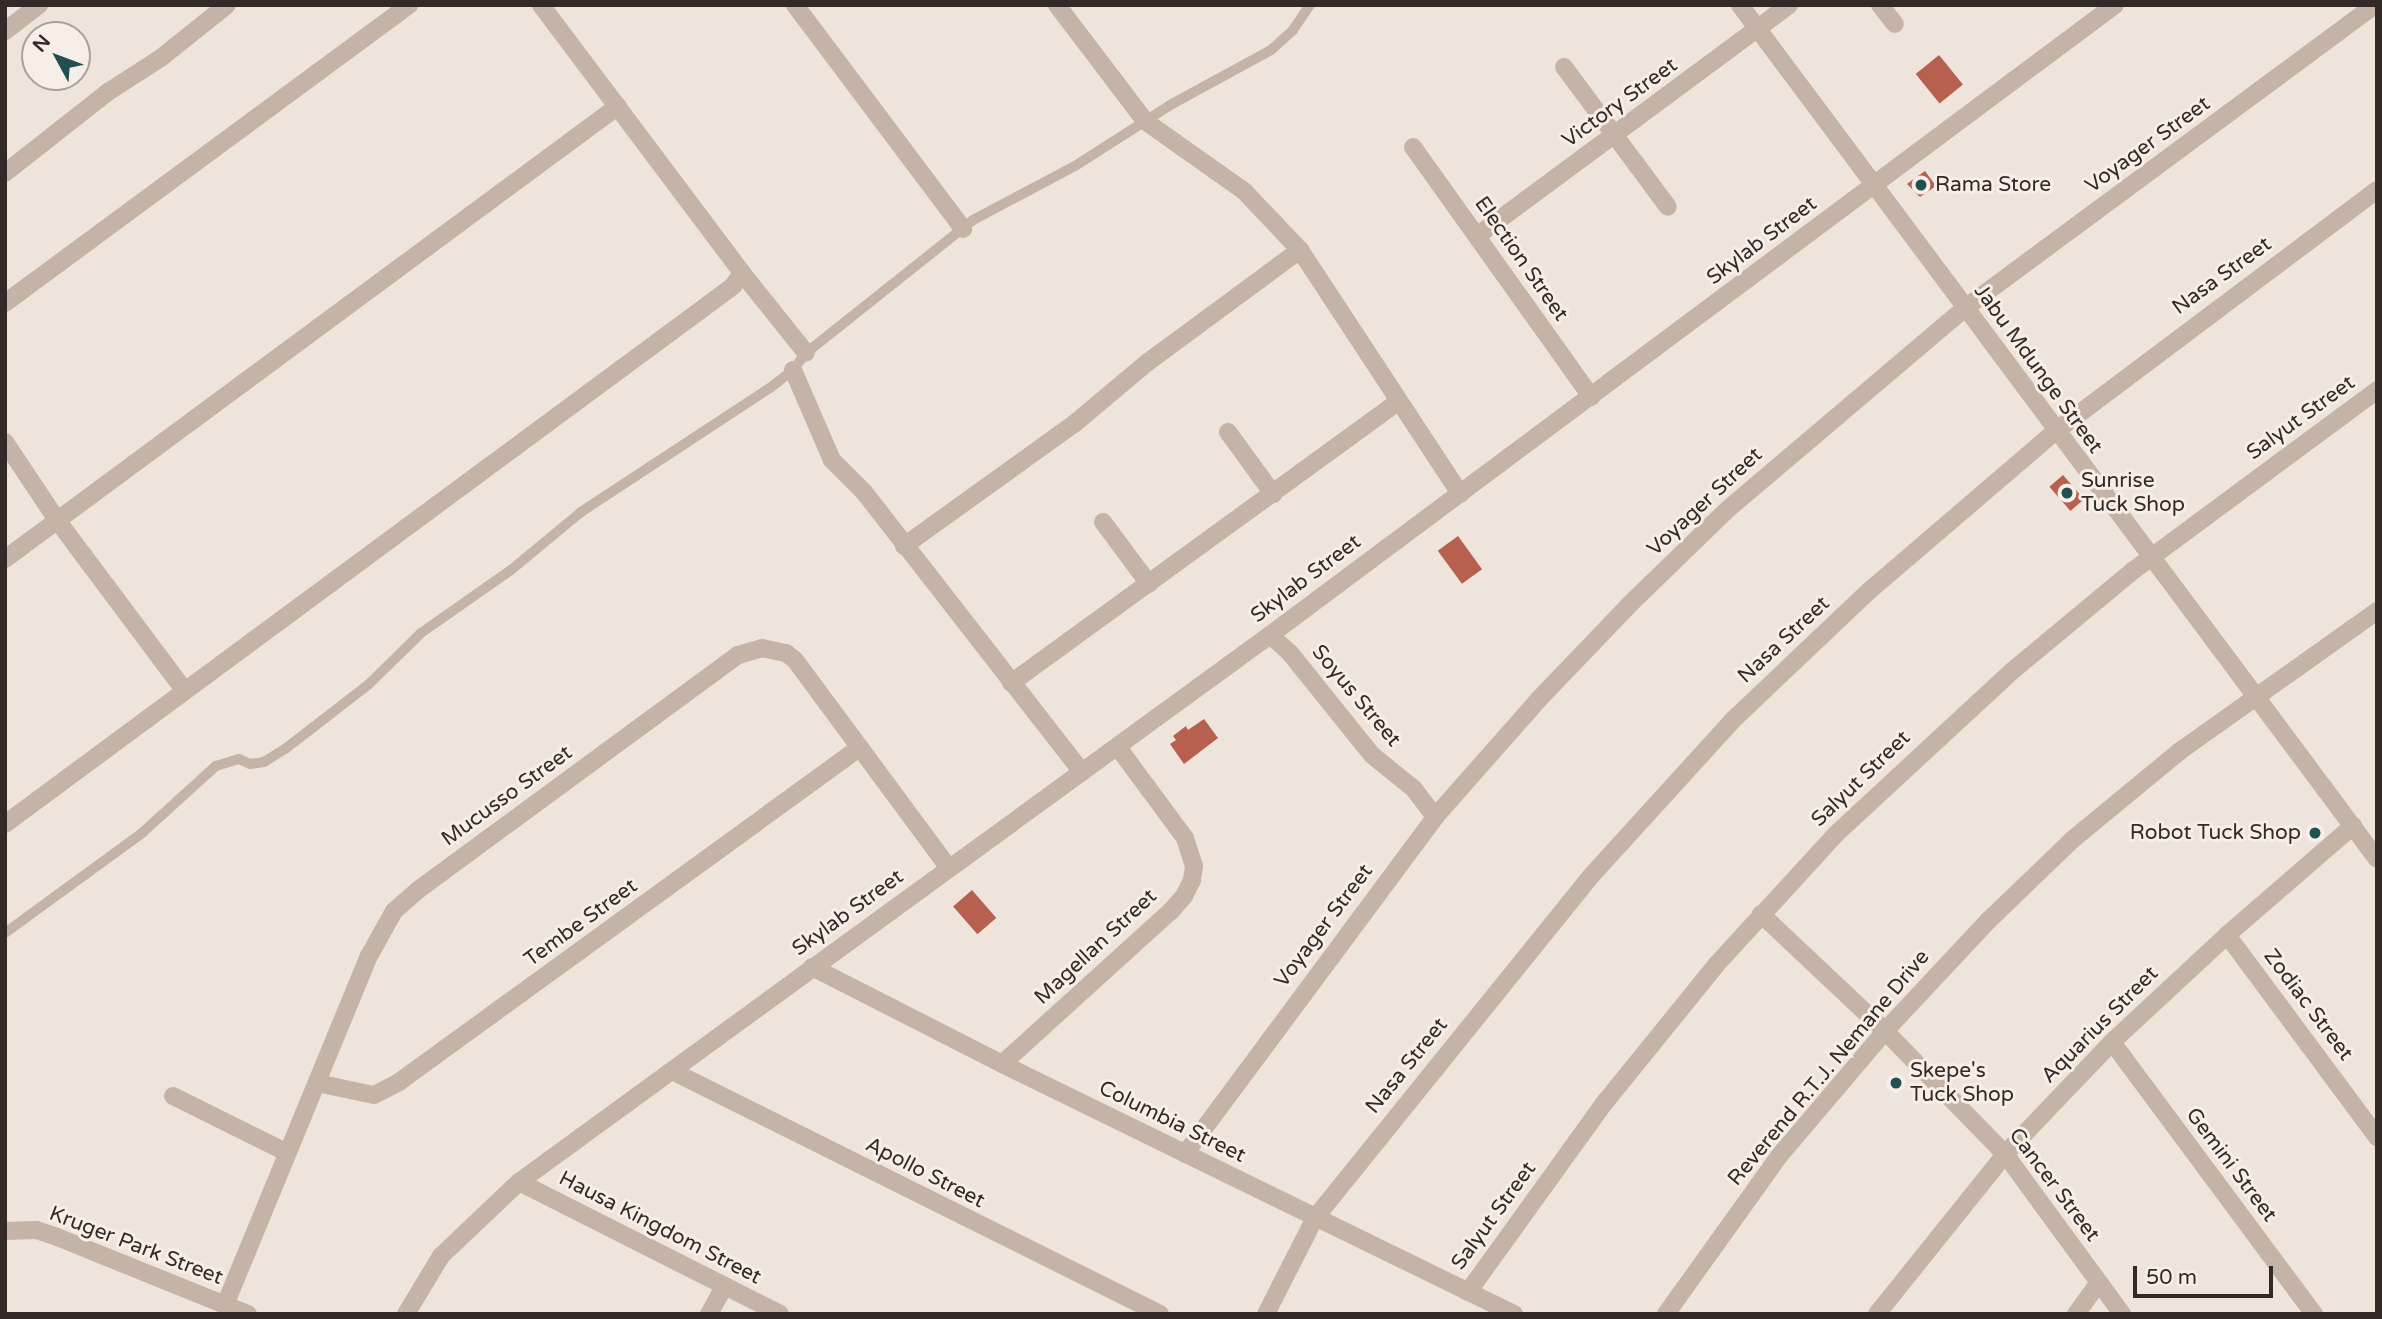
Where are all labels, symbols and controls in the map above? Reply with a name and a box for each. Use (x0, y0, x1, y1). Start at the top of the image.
north arrow (21, 21, 91, 91)
text: N (28, 31, 55, 57)
street label: Victory Street (1557, 53, 1683, 153)
street label: Voyager Street (2081, 91, 2215, 199)
place label: Rama Store (1935, 172, 2051, 198)
marker: Rama Store (1913, 177, 1929, 193)
street label: Skylab Street (1702, 191, 1822, 291)
street label: Election Street (1469, 192, 1573, 326)
street label: Nasa Street (2168, 232, 2276, 320)
street label: Jabu Mdunge Street (1968, 280, 2108, 458)
street label: Salyut Street (2242, 370, 2360, 466)
street label: Voyager Street (1642, 442, 1768, 562)
place label: Sunrise Tuck Shop (2081, 468, 2185, 518)
marker: Sunrise Tuck Shop (2059, 485, 2075, 501)
street label: Skylab Street (1246, 529, 1366, 629)
street label: Nasa Street (1733, 591, 1835, 689)
street label: Soyus Street (1306, 640, 1406, 752)
street label: Salyut Street (1806, 726, 1916, 832)
street label: Mucusso Street (437, 740, 577, 852)
place label: Robot Tuck Shop (2130, 820, 2301, 846)
marker: Robot Tuck Shop (2307, 825, 2323, 841)
street label: Voyager Street (1270, 859, 1378, 993)
street label: Skylab Street (788, 864, 908, 962)
street label: Tembe Street (520, 874, 642, 972)
street label: Magellan Street (1030, 884, 1162, 1010)
street label: Zodiac Street (2258, 944, 2358, 1066)
street label: Reverend R.T.J. Nemane Drive (1723, 945, 1935, 1191)
street label: Aquarius Street (2036, 961, 2164, 1089)
street label: Nasa Street (1361, 1013, 1453, 1119)
place label: Skepe's Tuck Shop (1910, 1058, 2014, 1108)
marker: Skepe's Tuck Shop (1888, 1075, 1904, 1091)
street label: Columbia Street (1095, 1076, 1249, 1168)
street label: Gemini Street (2180, 1103, 2282, 1227)
street label: Cancer Street (2003, 1123, 2105, 1247)
street label: Apollo Street (861, 1132, 989, 1214)
street label: Salyut Street (1446, 1157, 1542, 1275)
street label: Hausa Kingdom Street (555, 1166, 765, 1290)
street label: Kruger Park Street (46, 1201, 226, 1291)
scale bar (2137, 1252, 2277, 1296)
text: 50 m (2146, 1265, 2197, 1290)

